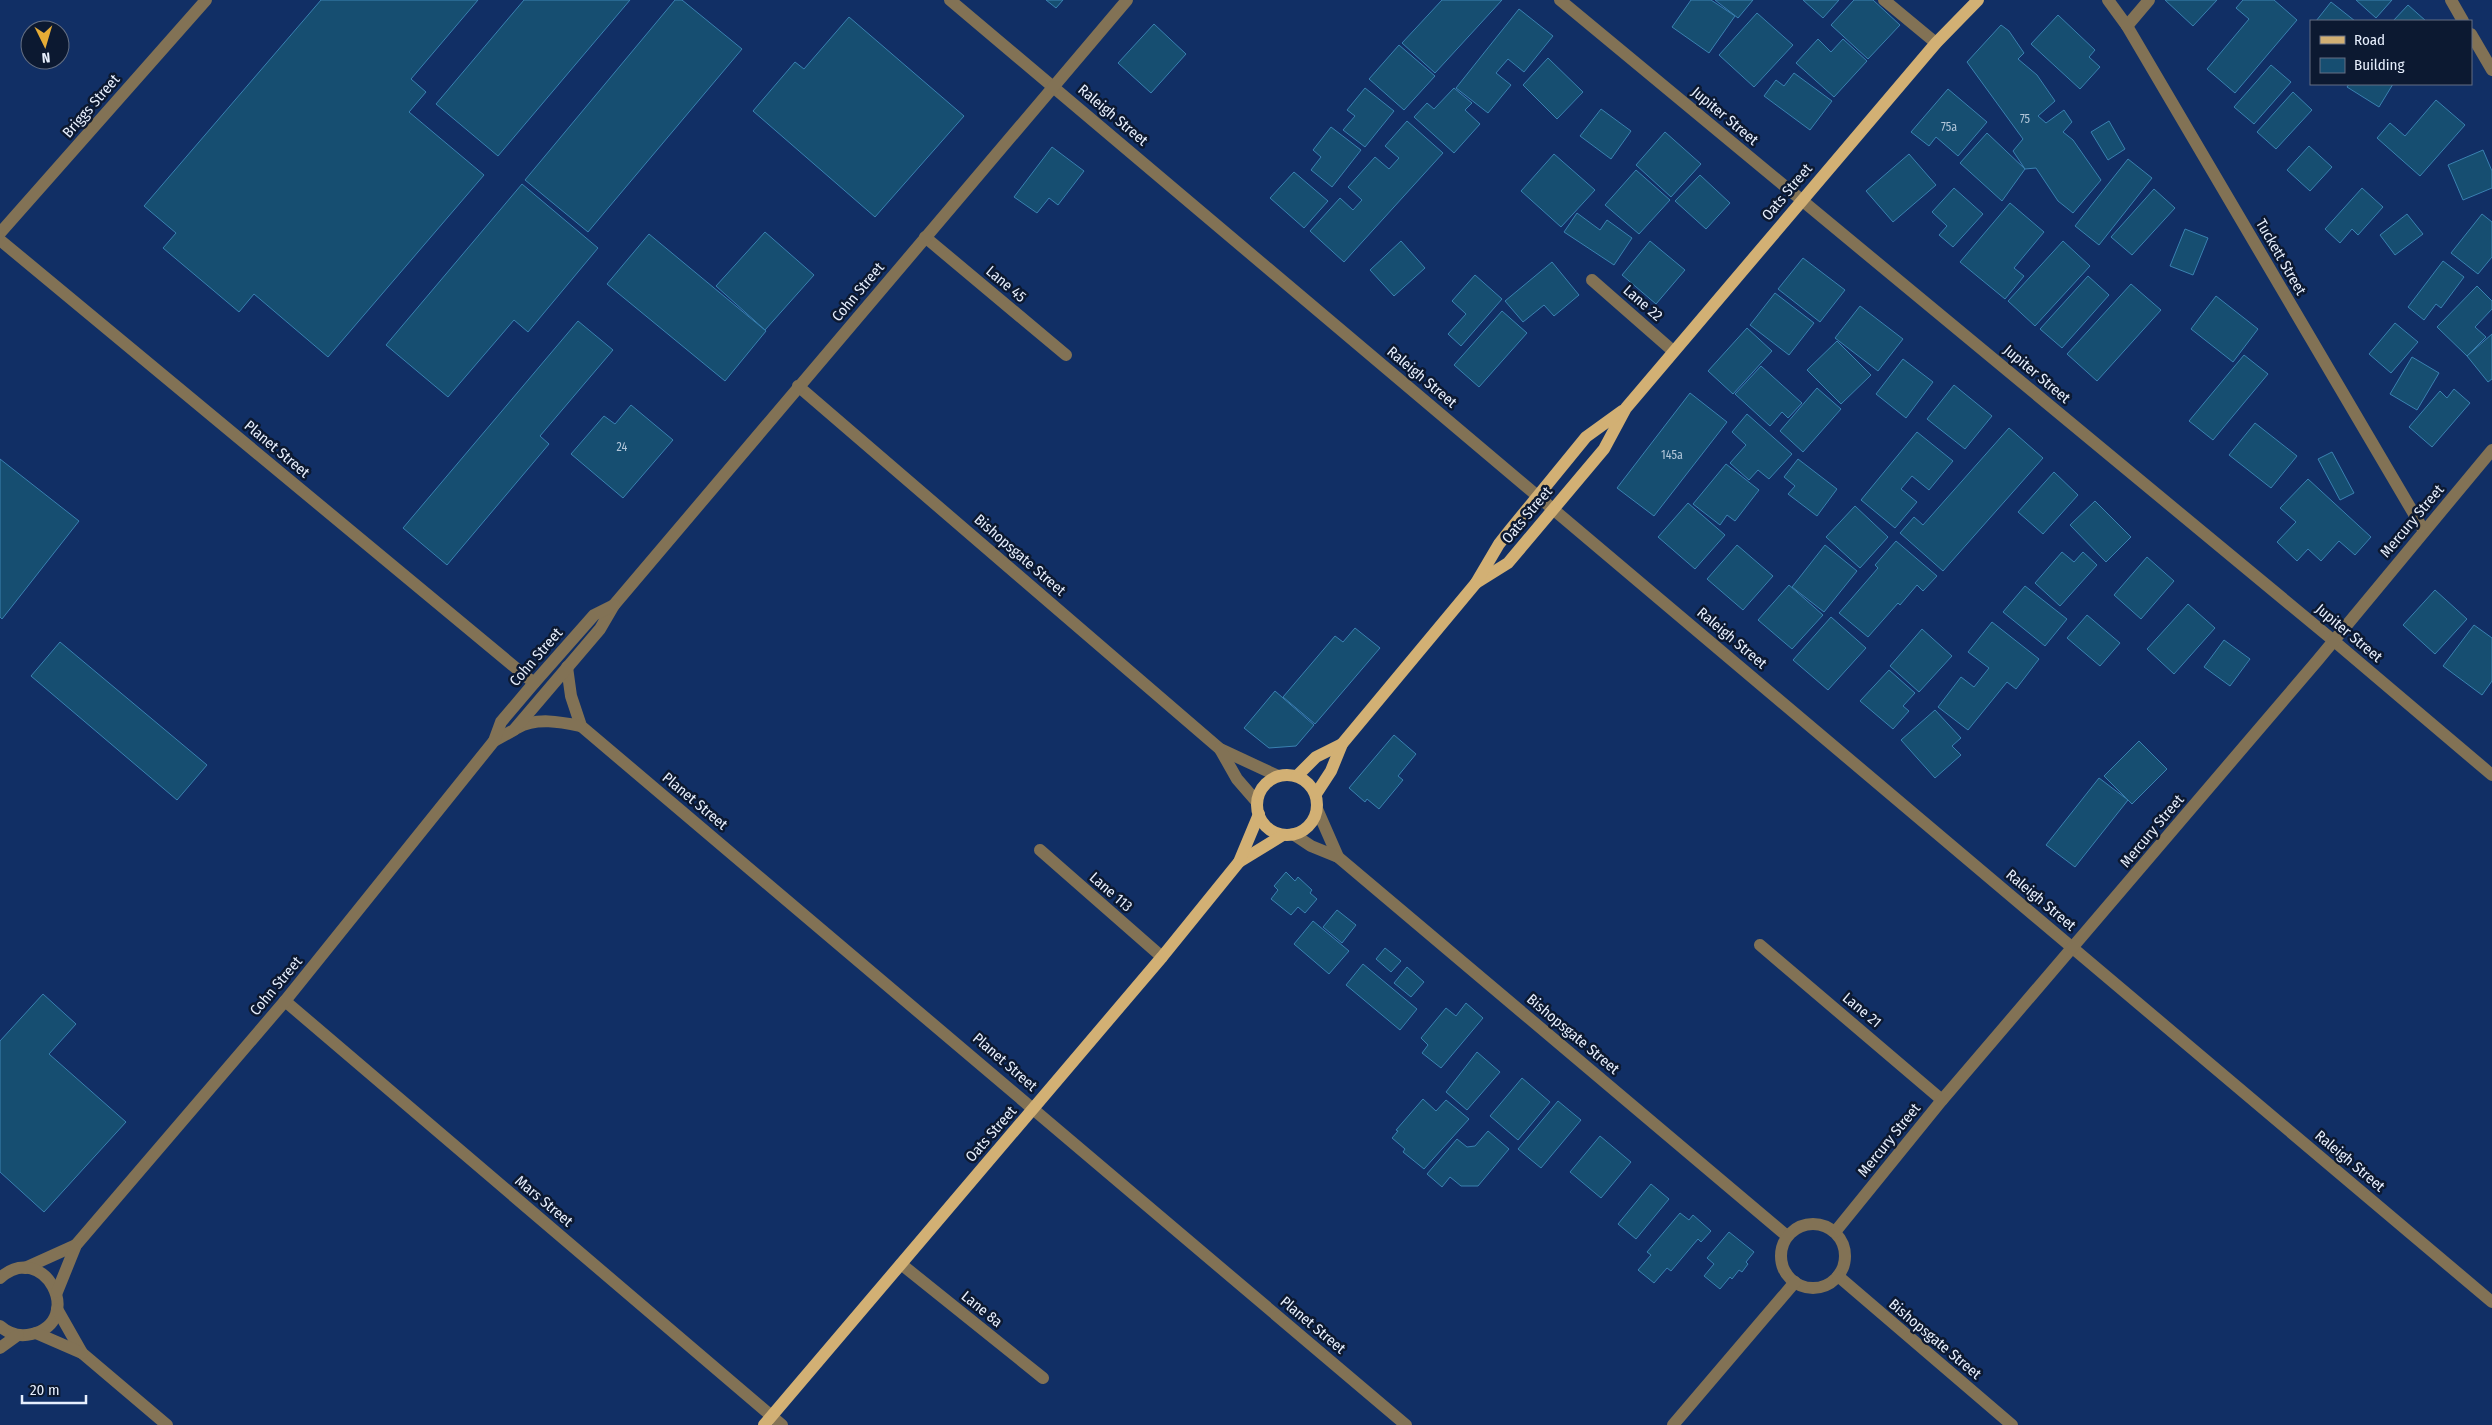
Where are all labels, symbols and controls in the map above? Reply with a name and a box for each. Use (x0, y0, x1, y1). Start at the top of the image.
north arrow (20, 20, 70, 70)
legend (2310, 20, 2472, 85)
text: Road (2354, 31, 2385, 49)
text: N (41, 49, 51, 66)
text: Building (2354, 56, 2405, 74)
street label: Briggs Street (59, 71, 123, 141)
street label: Raleigh Street (1074, 81, 1152, 149)
street label: Jupiter Street (1688, 83, 1762, 149)
house number: 75 (2020, 112, 2031, 126)
house number: 75a (1941, 120, 1957, 134)
street label: Oats Street (1758, 160, 1816, 224)
street label: Tuckett Street (2252, 216, 2310, 298)
street label: Cohn Street (828, 259, 888, 325)
street label: Lane 45 (982, 262, 1030, 306)
street label: Lane 22 (1620, 281, 1667, 325)
street label: Jupiter Street (2000, 341, 2074, 407)
street label: Raleigh Street (1383, 343, 1461, 411)
street label: Planet Street (241, 417, 313, 482)
house number: 24 (617, 440, 628, 454)
house number: 145a (1661, 448, 1683, 462)
street label: Mercury Street (2376, 481, 2448, 561)
street label: Oats Street (1498, 483, 1556, 547)
street label: Bishopsgate Street (971, 510, 1069, 600)
street label: Jupiter Street (2312, 600, 2386, 666)
street label: Raleigh Street (1693, 604, 1771, 672)
street label: Cohn Street (506, 624, 566, 690)
street label: Planet Street (659, 769, 731, 834)
street label: Mercury Street (2116, 791, 2188, 871)
street label: Raleigh Street (2002, 866, 2080, 934)
street label: Lane 113 (1086, 868, 1136, 916)
street label: Cohn Street (246, 953, 306, 1019)
street label: Lane 21 (1839, 989, 1885, 1031)
street label: Bishopsgate Street (1523, 990, 1623, 1078)
street label: Planet Street (969, 1029, 1041, 1095)
street label: Mercury Street (1854, 1100, 1924, 1180)
street label: Oats Street (962, 1102, 1020, 1166)
street label: Raleigh Street (2311, 1127, 2389, 1195)
street label: Mars Street (511, 1172, 577, 1230)
street label: Lane 8a (958, 1287, 1006, 1331)
street label: Planet Street (1277, 1293, 1349, 1358)
street label: Bishopsgate Street (1885, 1295, 1985, 1383)
scale bar (22, 1372, 86, 1404)
text: 20 m (30, 1381, 60, 1399)

